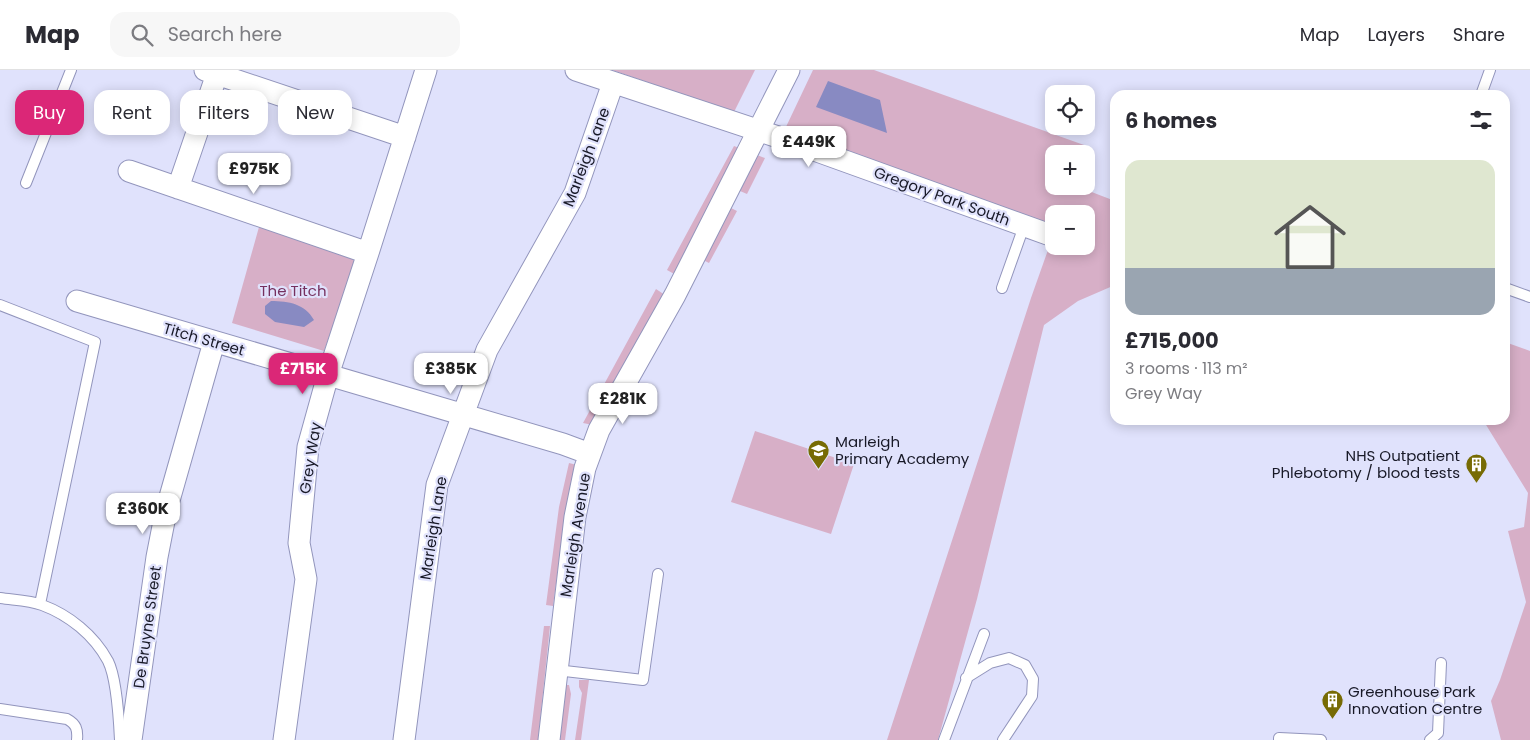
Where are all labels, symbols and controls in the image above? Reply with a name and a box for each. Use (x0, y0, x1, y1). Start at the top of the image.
search box (110, 12, 460, 57)
text: Map (25, 18, 80, 51)
icon: search (128, 21, 156, 49)
text: Search here (168, 21, 282, 48)
text: Map (1300, 22, 1340, 47)
text: Layers (1368, 22, 1425, 47)
text: Share (1453, 22, 1505, 47)
map controls (1045, 85, 1095, 255)
button: locate (1045, 85, 1095, 135)
chip: Buy (15, 90, 84, 135)
chip: Rent (94, 90, 170, 135)
chip: Filters (180, 90, 268, 135)
chip: New (278, 90, 352, 135)
street label: Marleigh Lane (557, 104, 615, 210)
text: 6 homes (1125, 106, 1217, 135)
icon: filters (1467, 106, 1495, 134)
pin: £449K (774, 126, 844, 168)
text: £449K (782, 130, 836, 153)
button: + (1045, 145, 1095, 195)
pin: £975K (219, 152, 289, 195)
text: £975K (229, 157, 279, 180)
street label: Gregory Park South (871, 162, 1013, 230)
icon: home (1265, 192, 1355, 282)
button: − (1045, 205, 1095, 255)
park label: The Titch (260, 280, 327, 301)
street label: Titch Street (161, 317, 247, 361)
text: £715,000 (1125, 326, 1219, 355)
pin: £715K (268, 352, 338, 395)
pin: £385K (416, 352, 486, 395)
text: £715K (280, 357, 326, 380)
text: £385K (425, 357, 477, 380)
text: 3 rooms · 113 m² (1125, 357, 1248, 380)
pin: £281K (588, 382, 658, 425)
text: Grey Way (1125, 382, 1202, 405)
text: £281K (599, 387, 647, 410)
street label: Grey Way (294, 420, 326, 495)
place label: Marleigh Primary Academy (835, 431, 970, 469)
school or university icon: Marleigh Primary Academy (807, 438, 831, 469)
place label: NHS Outpatient Phlebotomy / blood tests (1272, 445, 1460, 483)
building icon: NHS Outpatient Phlebotomy / blood tests (1464, 452, 1488, 483)
street label: Marleigh Avenue (555, 471, 595, 599)
street label: Marleigh Lane (414, 475, 452, 581)
pin: £360K (108, 492, 178, 535)
text: £360K (117, 497, 169, 520)
street label: De Bruyne Street (128, 564, 166, 690)
place label: Greenhouse Park Innovation Centre (1348, 681, 1482, 719)
building icon: Greenhouse Park Innovation Centre (1320, 688, 1344, 719)

